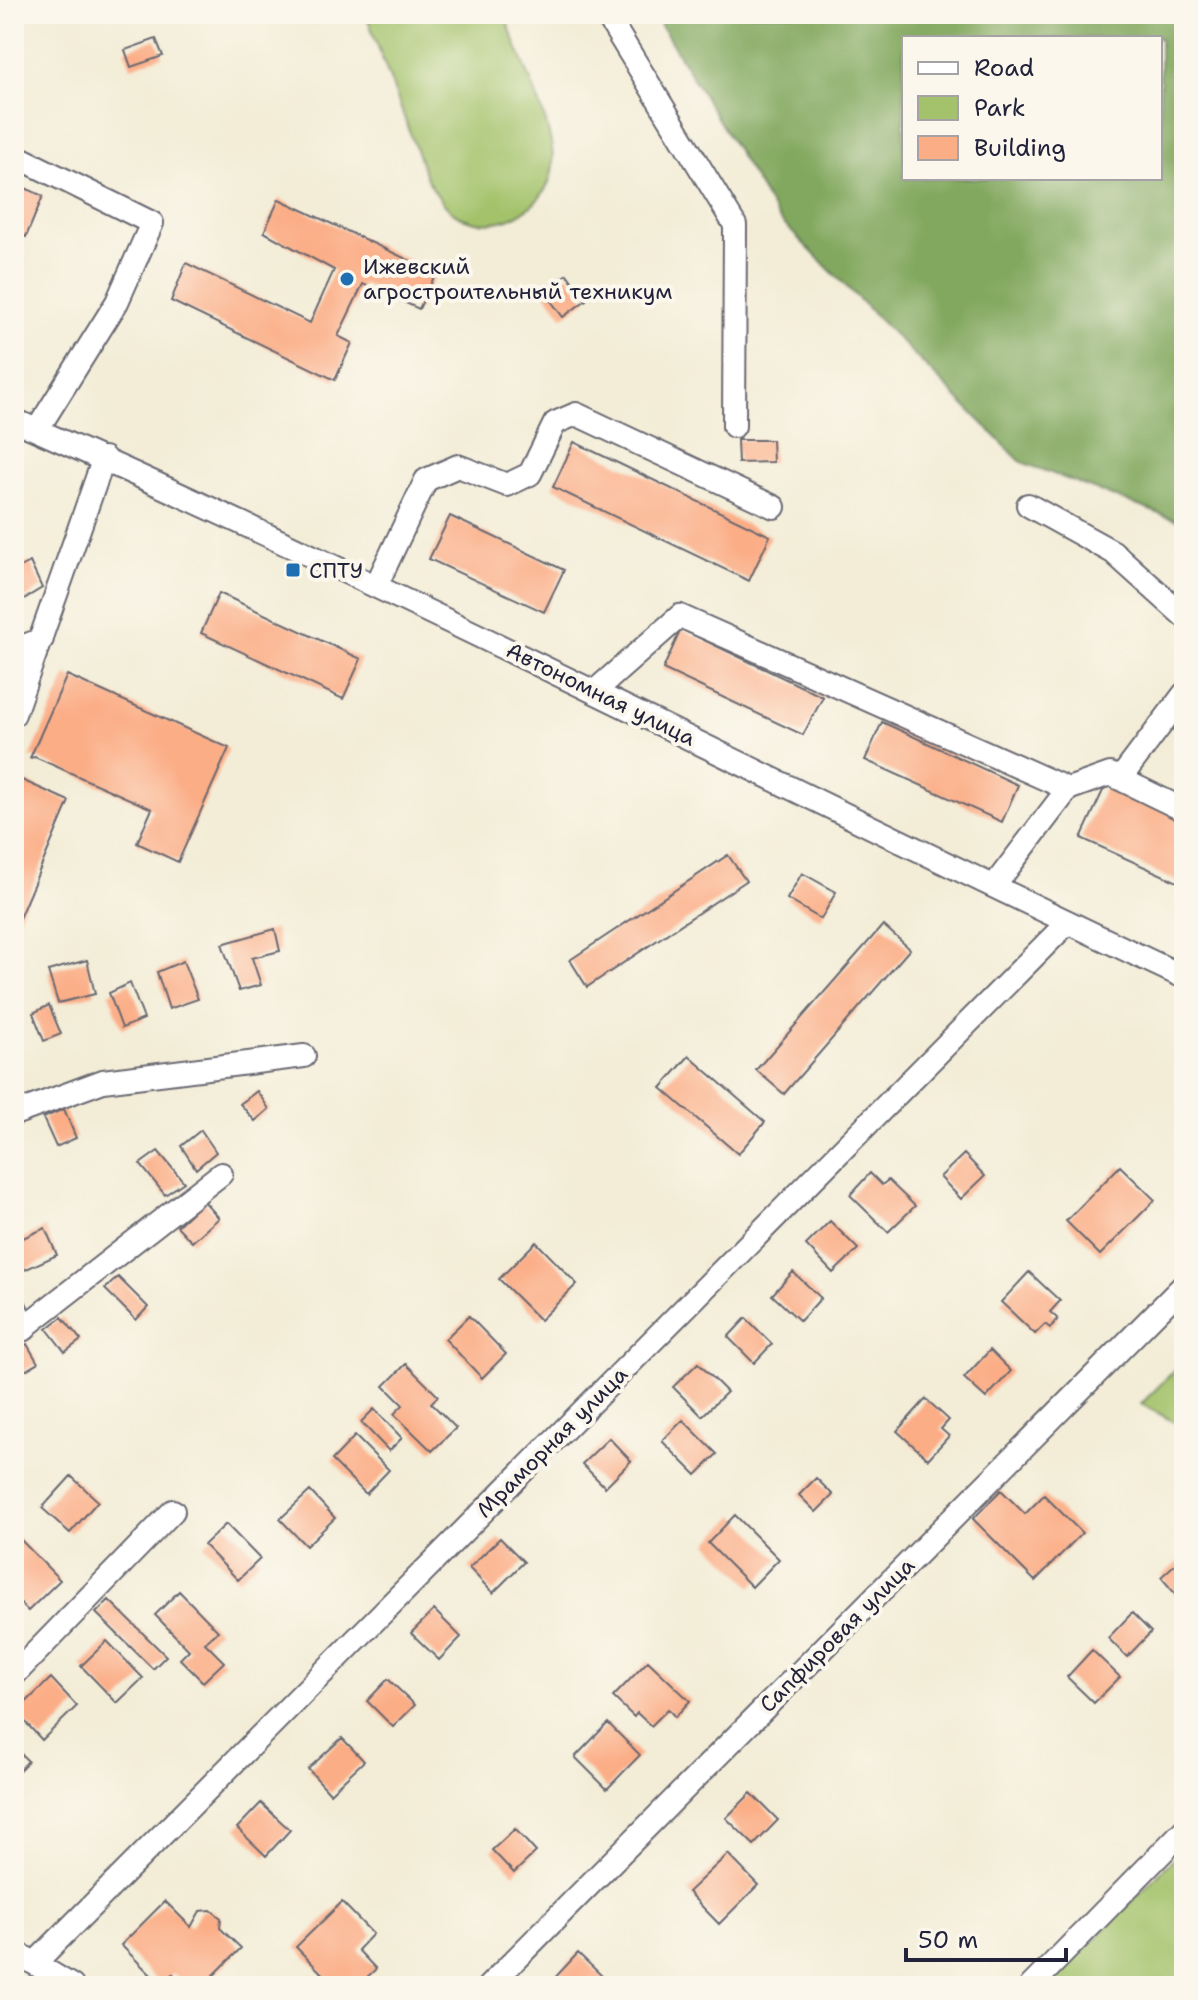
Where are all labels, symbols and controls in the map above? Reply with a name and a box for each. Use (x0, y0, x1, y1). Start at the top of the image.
legend (902, 36, 1162, 180)
text: Road (974, 52, 1034, 84)
text: Park (974, 92, 1026, 124)
text: Building (974, 132, 1066, 164)
place label: Ижевский агростроительный техникум (363, 252, 673, 306)
marker: Ижевский агростроительный техникум (338, 270, 356, 288)
place label: СПТУ (309, 556, 363, 585)
marker: СПТУ (284, 561, 302, 579)
street label: Автономная улица (501, 636, 701, 753)
street label: Мраморная улица (470, 1360, 634, 1524)
street label: Сапфировая улица (753, 1551, 921, 1719)
scale bar (906, 1912, 1066, 1962)
text: 50 m (918, 1924, 978, 1956)

